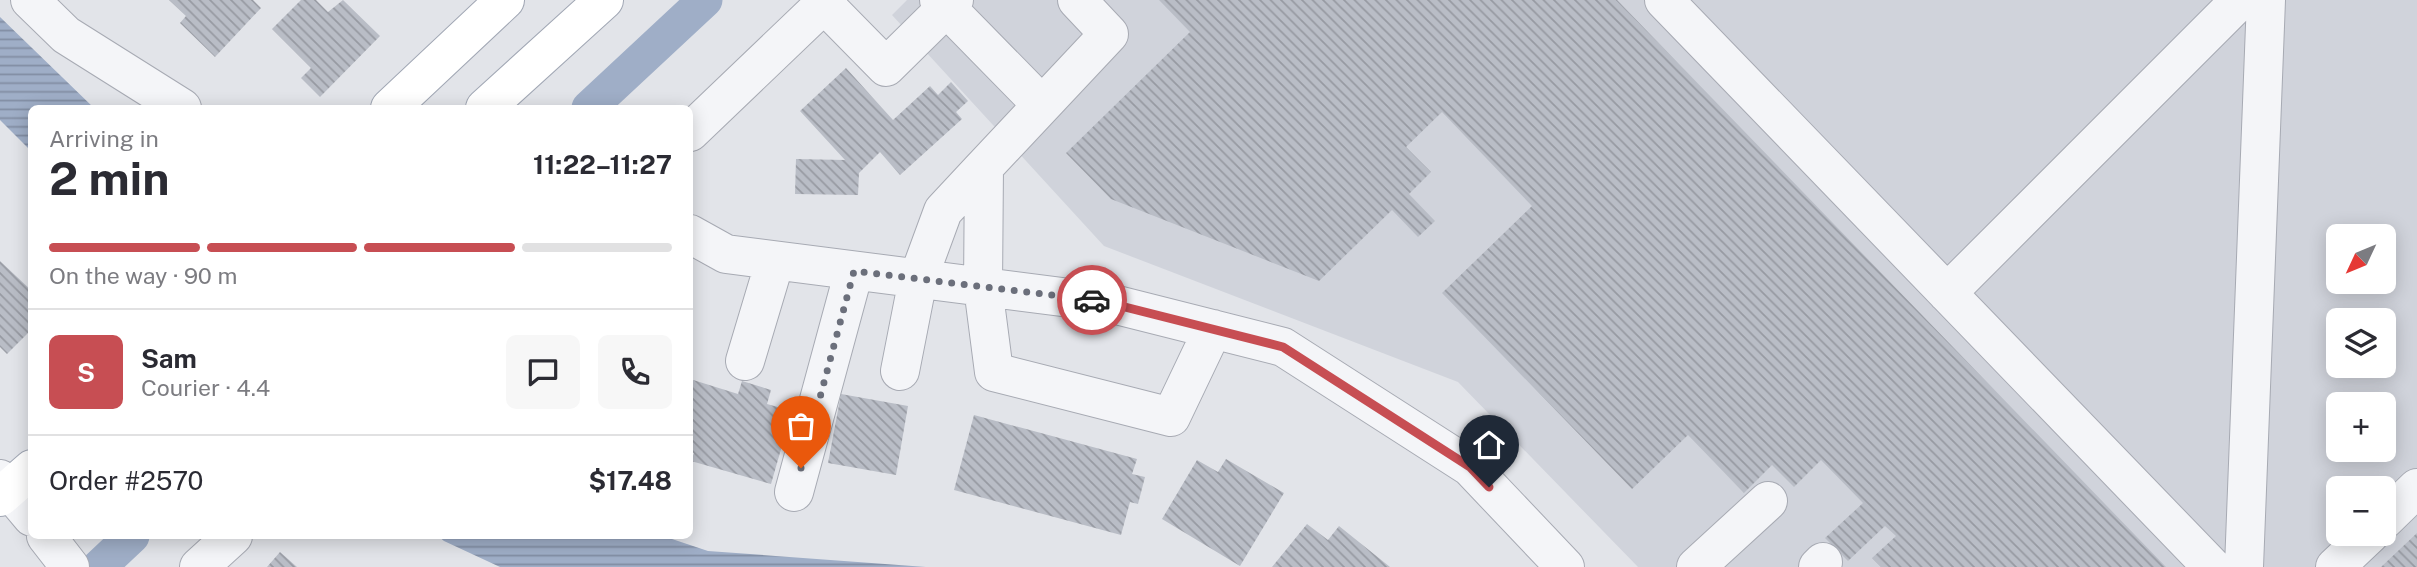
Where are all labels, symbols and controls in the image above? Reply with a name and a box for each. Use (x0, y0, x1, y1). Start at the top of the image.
text: Arriving in (49, 125, 159, 152)
text: 11:22–11:27 (533, 149, 672, 180)
text: 2 min (49, 151, 169, 205)
north arrow (2326, 224, 2396, 294)
map controls (2326, 224, 2396, 546)
text: On the way · 90 m (49, 262, 237, 289)
courier (1057, 265, 1127, 335)
icon: car (1073, 281, 1111, 319)
button: layers (2326, 308, 2396, 378)
button: chat (506, 335, 580, 409)
button: phone (598, 335, 672, 409)
text: Sam (141, 343, 197, 374)
text: S (77, 357, 95, 388)
text: Courier · 4.4 (141, 374, 270, 401)
button: + (2326, 392, 2396, 462)
pin (771, 396, 831, 468)
icon: bag (782, 407, 820, 445)
pin (1459, 415, 1519, 487)
icon: home (1470, 426, 1508, 464)
text: Order #2570 (49, 465, 203, 496)
text: $17.48 (588, 465, 672, 496)
button: − (2326, 476, 2396, 546)

